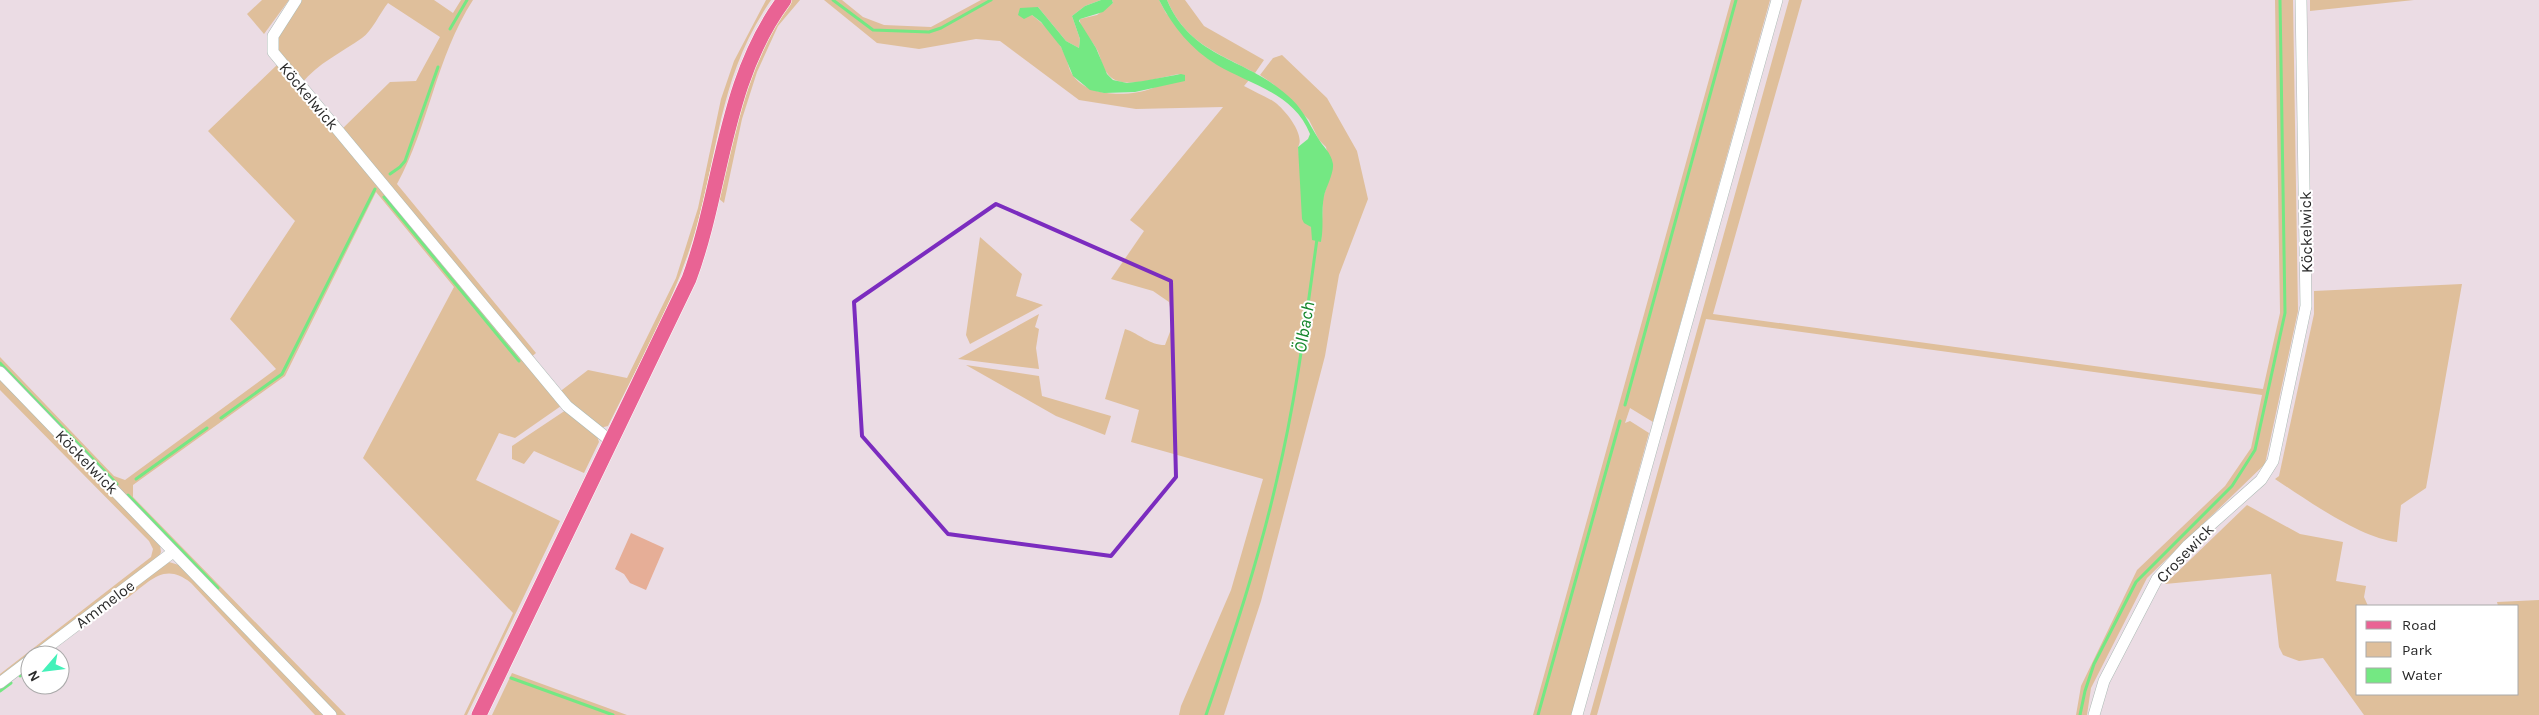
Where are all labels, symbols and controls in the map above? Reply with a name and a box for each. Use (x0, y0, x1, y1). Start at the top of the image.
street label: Köckelwick (275, 58, 343, 134)
street label: Köckelwick (2296, 191, 2316, 273)
water label: Ölbach (1289, 300, 1319, 354)
street label: Köckelwick (52, 426, 122, 498)
street label: Crosewick (2152, 520, 2218, 586)
street label: Ammeloe (72, 576, 138, 632)
legend (2356, 605, 2519, 695)
text: Road (2402, 616, 2437, 634)
text: Park (2402, 641, 2432, 659)
north arrow (20, 645, 70, 695)
text: Water (2402, 666, 2443, 684)
text: N (24, 667, 44, 684)

